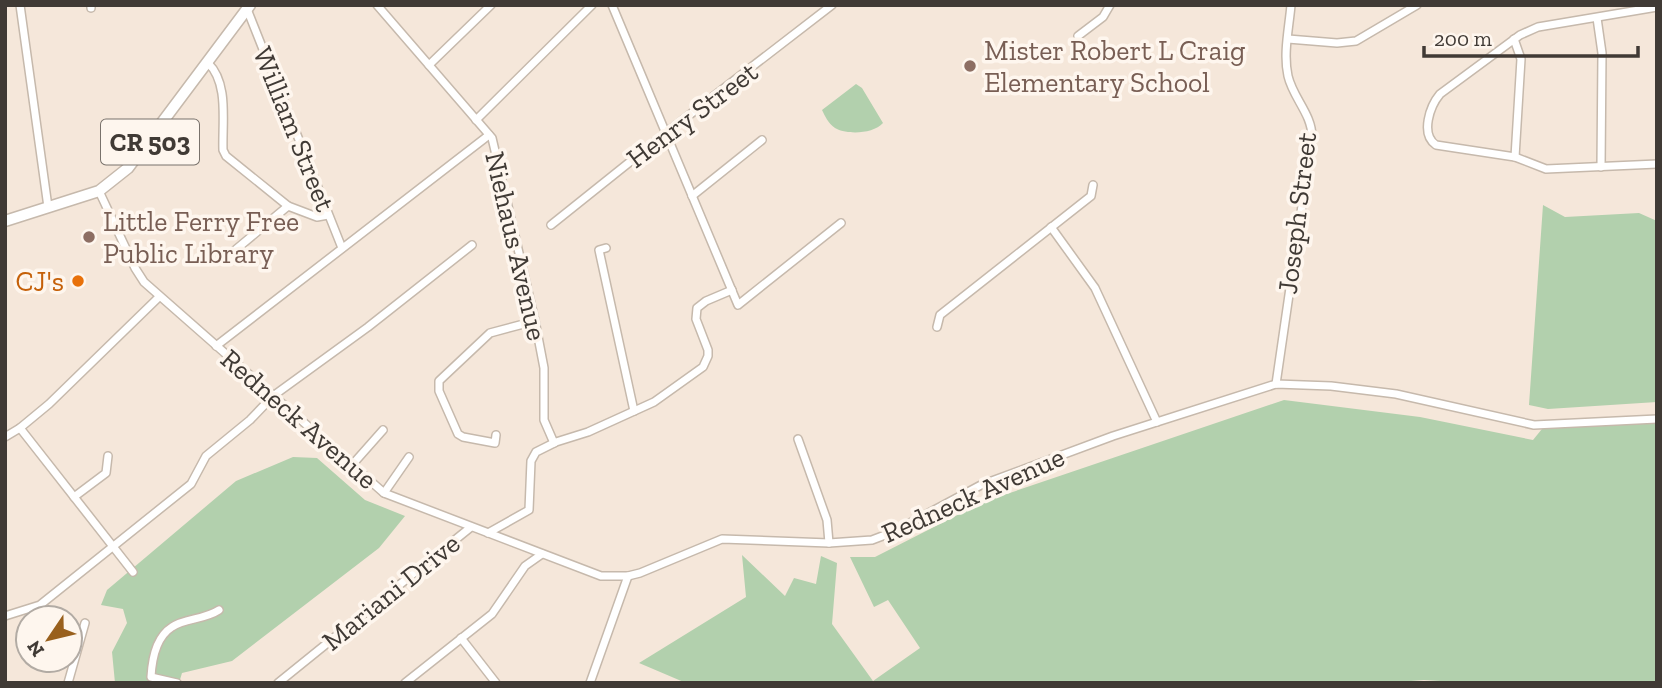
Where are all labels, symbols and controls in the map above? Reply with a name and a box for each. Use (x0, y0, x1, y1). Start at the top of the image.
scale bar (1424, 14, 1638, 58)
text: 200 m (1434, 26, 1492, 51)
place label: Mister Robert L Craig Elementary School (984, 34, 1245, 99)
street label: William Street (246, 42, 342, 216)
street label: Henry Street (620, 55, 764, 175)
marker: Mister Robert L Craig Elementary School (962, 58, 978, 74)
road number: CR 503 (101, 119, 199, 164)
street label: Joseph Street (1271, 130, 1323, 296)
street label: Niehaus Avenue (478, 148, 554, 344)
place label: Little Ferry Free Public Library (103, 205, 299, 270)
marker: Little Ferry Free Public Library (81, 229, 97, 245)
place label: CJ's (16, 265, 64, 298)
marker: CJ's (70, 273, 86, 289)
street label: Redneck Avenue (214, 342, 384, 496)
street label: Redneck Avenue (877, 440, 1069, 550)
street label: Mariani Drive (316, 527, 466, 657)
north arrow (14, 604, 84, 674)
text: N (22, 636, 49, 661)

